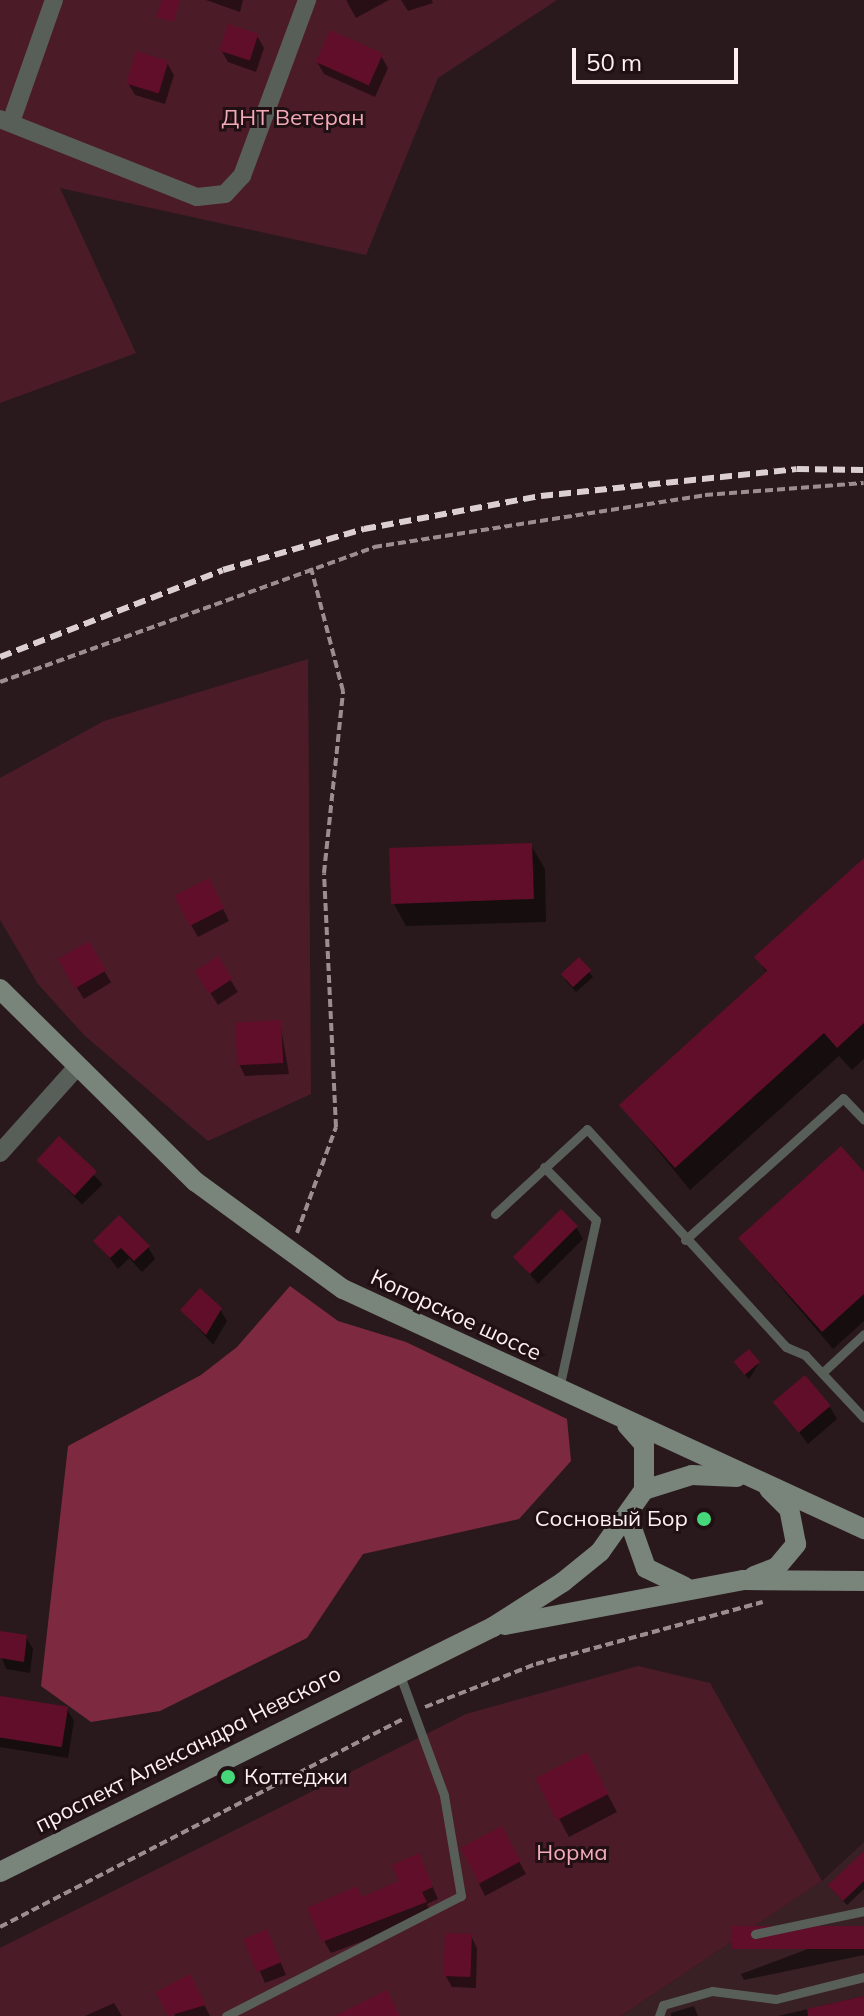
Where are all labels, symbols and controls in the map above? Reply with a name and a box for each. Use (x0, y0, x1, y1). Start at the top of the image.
scale bar (576, 32, 742, 82)
text: 50 m (586, 47, 642, 77)
park label: ДНТ Ветеран (222, 105, 364, 131)
street label: Копорское шоссе (366, 1264, 546, 1366)
place label: Сосновый Бор (535, 1506, 688, 1532)
marker: Сосновый Бор (695, 1510, 713, 1528)
street label: проспект Александра Невского (31, 1660, 345, 1838)
place label: Коттеджи (244, 1764, 348, 1790)
marker: Коттеджи (219, 1768, 237, 1786)
park label: Норма (536, 1840, 608, 1866)

